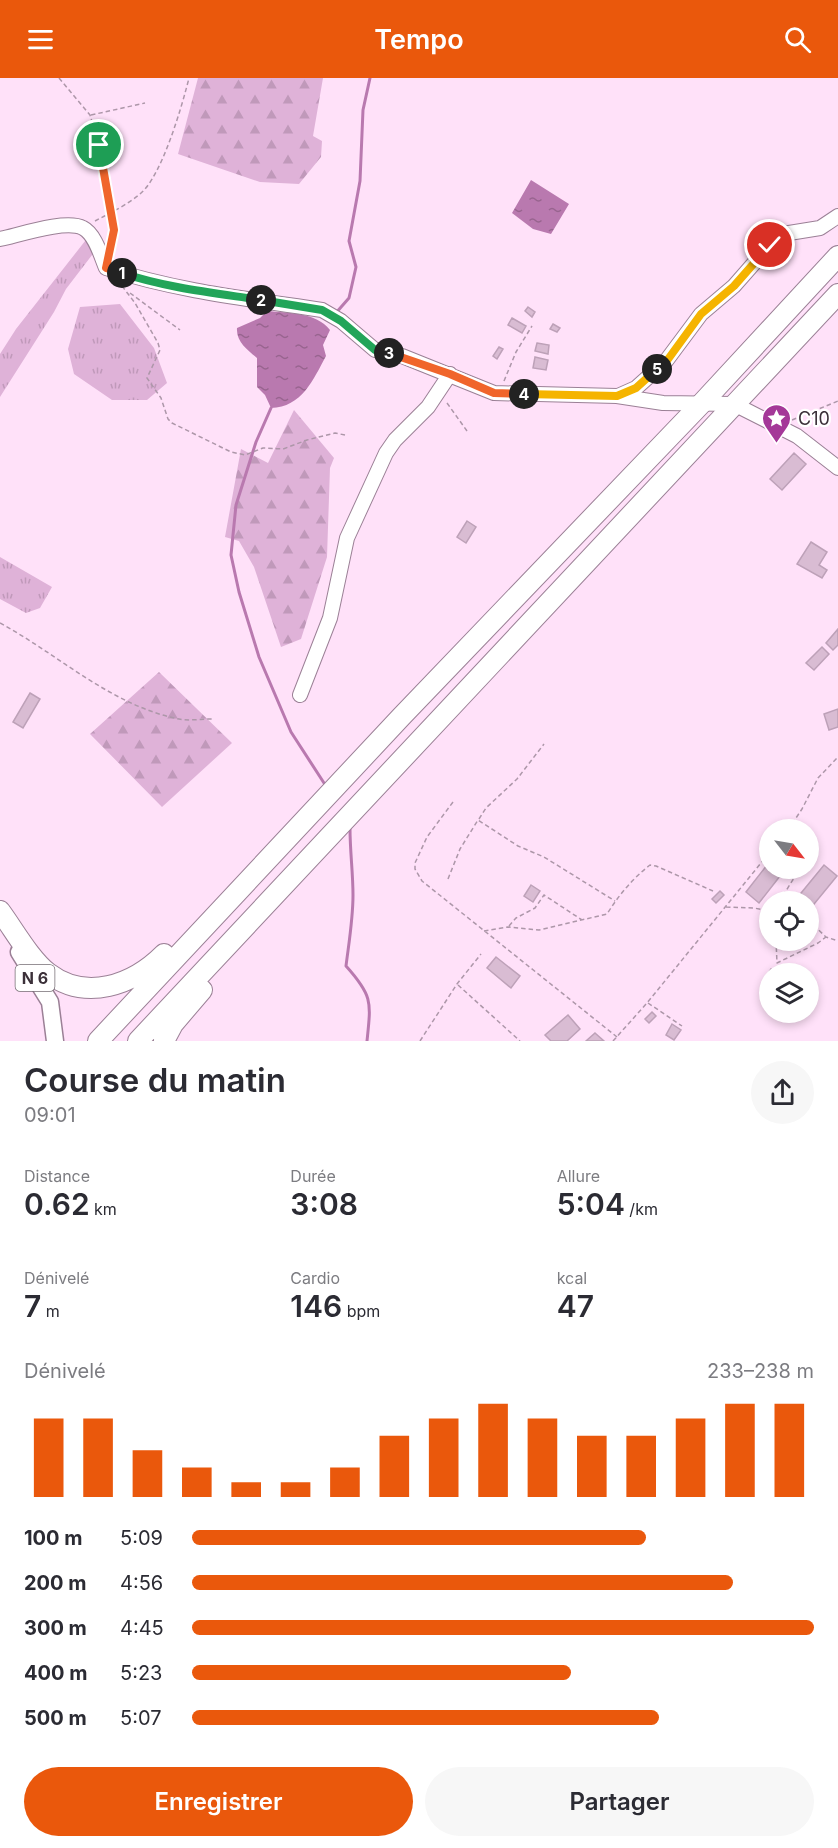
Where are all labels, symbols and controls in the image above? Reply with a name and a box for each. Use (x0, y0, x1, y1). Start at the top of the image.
icon: menu (24, 23, 57, 56)
text: Tempo (374, 23, 464, 56)
icon: search (781, 23, 814, 56)
pin (73, 119, 124, 170)
icon: arrive (82, 128, 115, 161)
pin (744, 219, 795, 270)
icon: check (753, 228, 786, 261)
pin: 1 (107, 258, 137, 288)
text: 1 (119, 263, 125, 283)
pin: 2 (246, 285, 276, 315)
text: 2 (256, 290, 266, 310)
pin: 3 (374, 338, 404, 368)
text: 3 (384, 343, 394, 363)
pin: 5 (642, 354, 672, 384)
text: 5 (652, 359, 662, 379)
pin: 4 (509, 379, 539, 409)
text: 4 (519, 384, 529, 404)
place icon: C10 (761, 402, 793, 444)
place label: C10 (798, 408, 830, 429)
north arrow (759, 819, 819, 879)
map controls (759, 819, 819, 1023)
button: locate (759, 891, 819, 951)
button: layers (759, 963, 819, 1023)
road number: N 6 (15, 965, 54, 991)
text: Course du matin (24, 1060, 286, 1100)
button: share (751, 1061, 814, 1124)
text: 09:01 (24, 1103, 76, 1127)
text: Distance (24, 1166, 90, 1186)
text: Durée (290, 1166, 336, 1186)
text: Allure (557, 1166, 600, 1186)
text: 0.62 (24, 1186, 90, 1222)
text: 3:08 (290, 1186, 358, 1222)
text: 5:04 (557, 1186, 625, 1222)
text: km (90, 1199, 117, 1219)
text: /km (625, 1199, 658, 1219)
text: Dénivelé (24, 1268, 89, 1288)
text: Cardio (290, 1268, 340, 1288)
text: kcal (557, 1268, 587, 1288)
text: 7 (24, 1288, 41, 1324)
text: 146 (290, 1288, 342, 1324)
text: 47 (557, 1288, 594, 1324)
text: m (41, 1301, 60, 1321)
text: bpm (342, 1301, 380, 1321)
text: Dénivelé (24, 1359, 106, 1383)
text: 233–238 m (707, 1359, 814, 1383)
text: 100 m (24, 1526, 83, 1550)
text: 5:09 (120, 1526, 163, 1550)
text: 200 m (24, 1571, 87, 1595)
text: 4:56 (120, 1571, 163, 1595)
text: 300 m (24, 1616, 87, 1640)
text: 4:45 (120, 1616, 164, 1640)
text: 400 m (24, 1661, 88, 1685)
text: 5:23 (120, 1661, 162, 1685)
text: 500 m (24, 1706, 87, 1730)
text: 5:07 (120, 1706, 161, 1730)
button: Enregistrer (24, 1767, 413, 1836)
button: Partager (425, 1767, 814, 1836)

